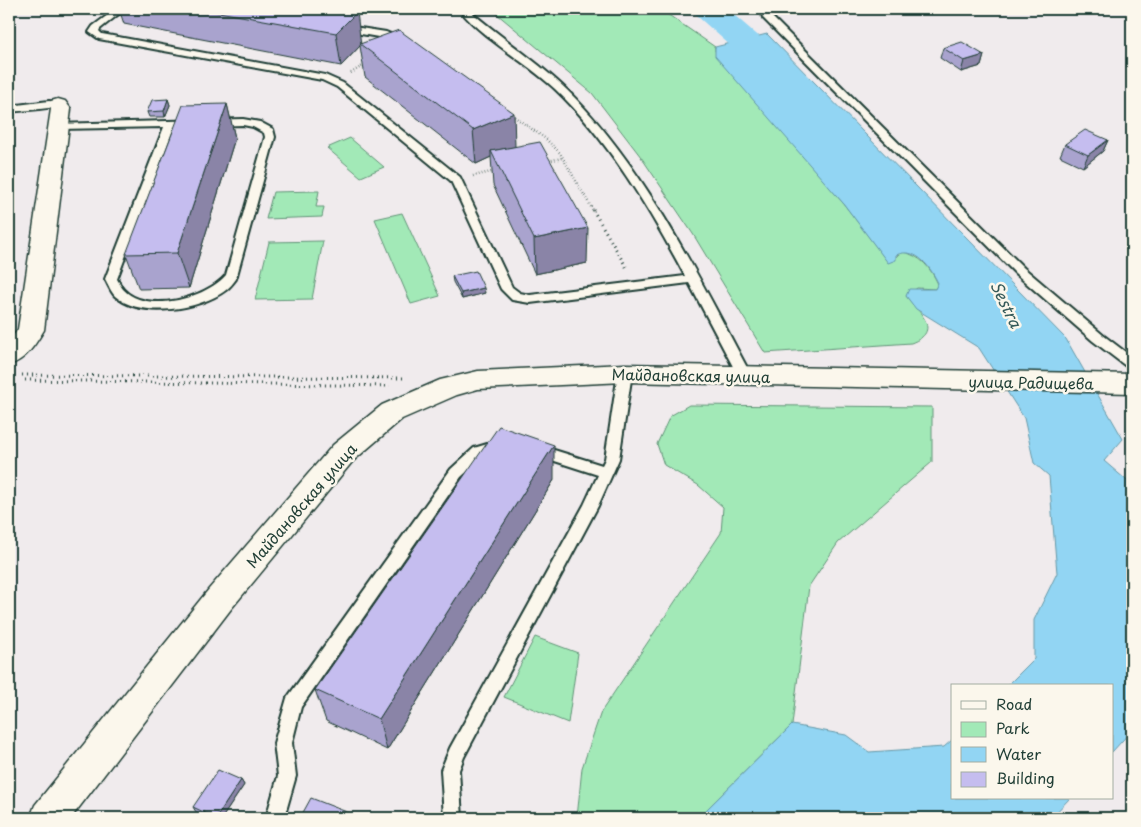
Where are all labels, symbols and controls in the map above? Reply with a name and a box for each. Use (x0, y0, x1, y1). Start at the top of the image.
water label: Sestra (985, 276, 1029, 333)
street label: Майдановская улица (611, 362, 771, 388)
street label: улица Радищева (968, 369, 1095, 395)
street label: Майдановская улица (240, 437, 362, 572)
legend (951, 684, 1114, 800)
text: Road (996, 692, 1032, 715)
text: Park (996, 716, 1030, 739)
text: Water (996, 742, 1041, 765)
text: Building (996, 766, 1055, 789)

